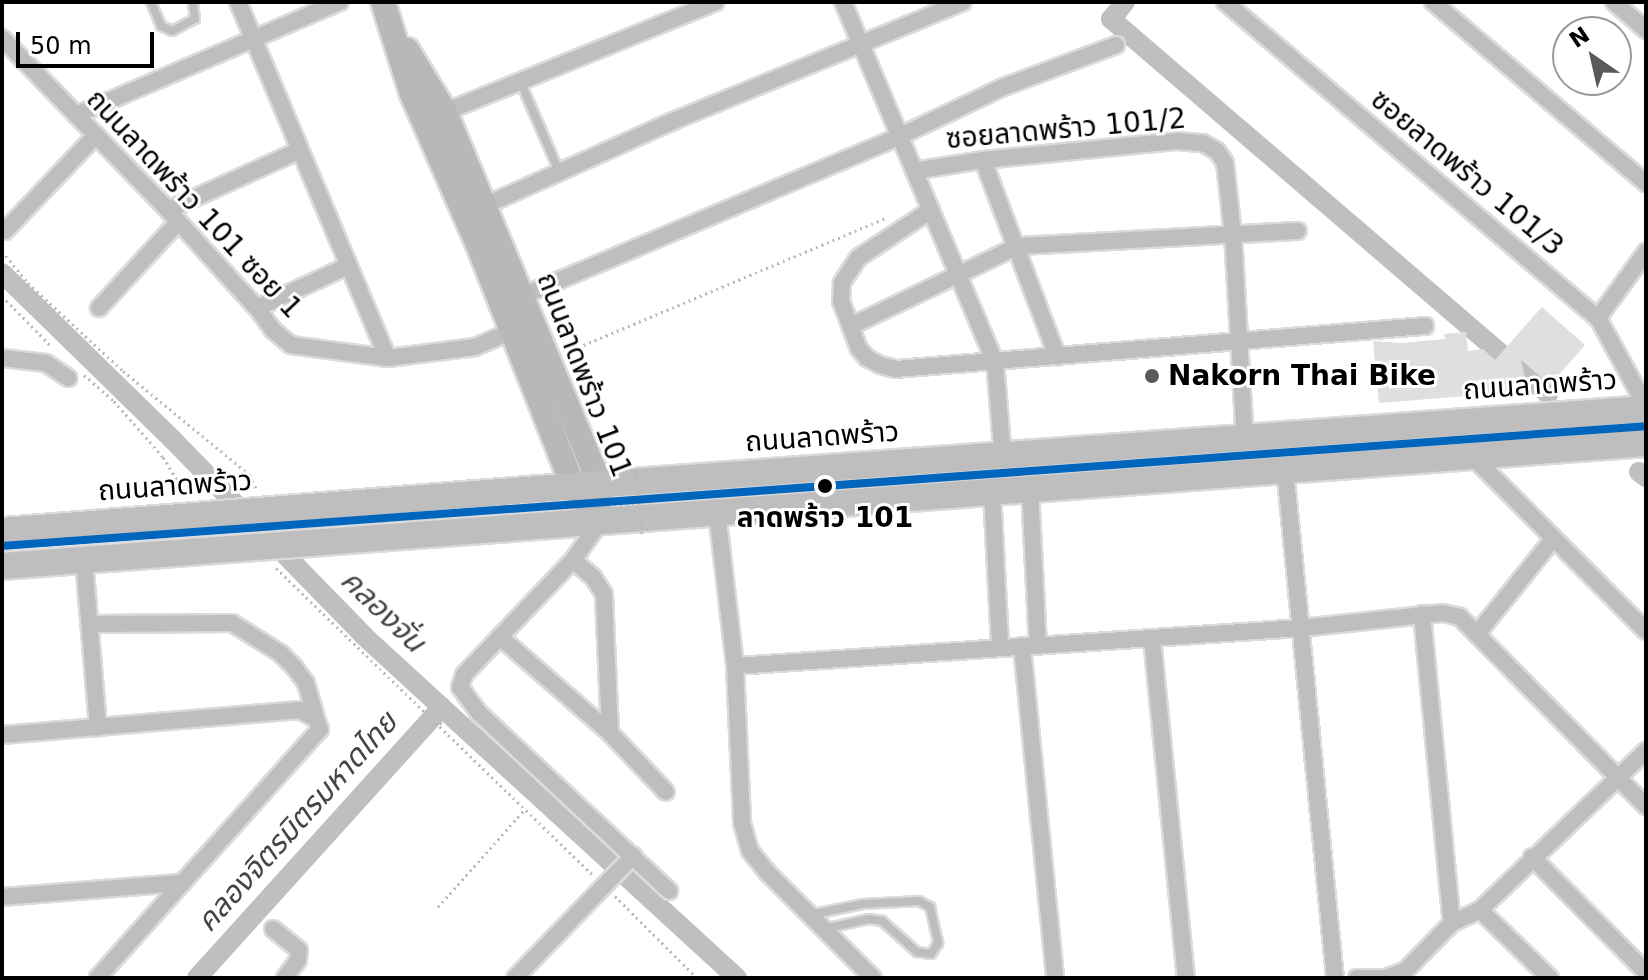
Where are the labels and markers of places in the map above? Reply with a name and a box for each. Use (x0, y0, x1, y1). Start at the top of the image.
place label: Nakorn Thai Bike (1168, 359, 1436, 393)
marker: Nakorn Thai Bike (1143, 367, 1161, 385)
marker: ลาดพร้าว 101 (814, 475, 836, 497)
place label: ลาดพร้าว 101 (737, 501, 913, 535)

